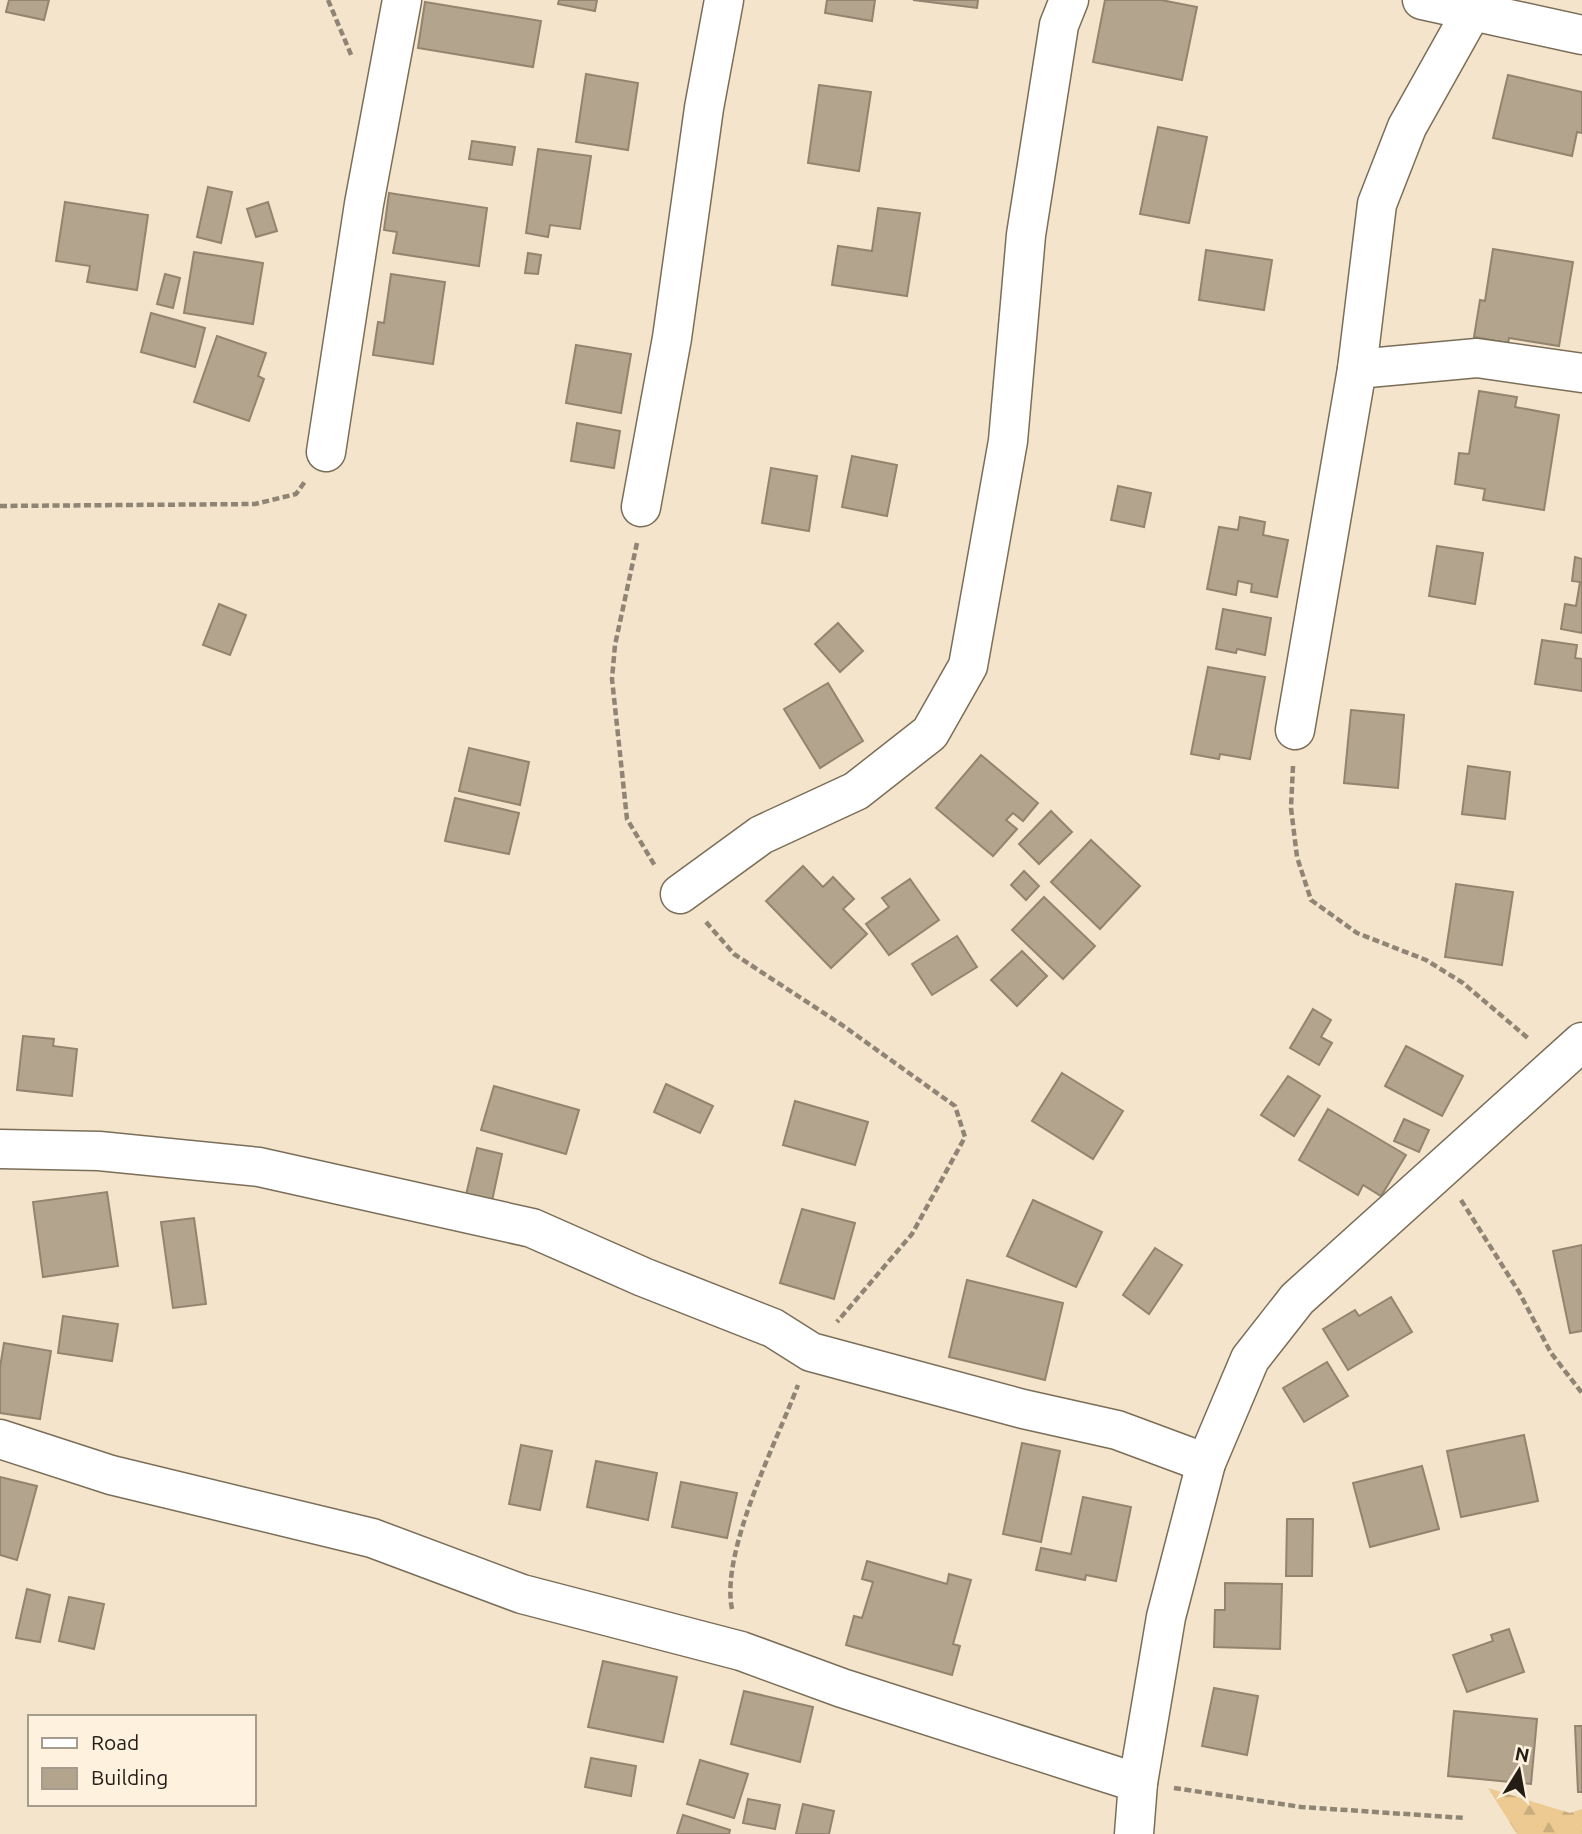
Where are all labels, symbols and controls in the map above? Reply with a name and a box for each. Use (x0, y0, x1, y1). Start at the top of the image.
legend (28, 1715, 256, 1806)
text: Road (91, 1730, 139, 1754)
north arrow (1484, 1736, 1554, 1806)
text: N (1513, 1742, 1531, 1766)
text: Building (91, 1765, 168, 1789)

